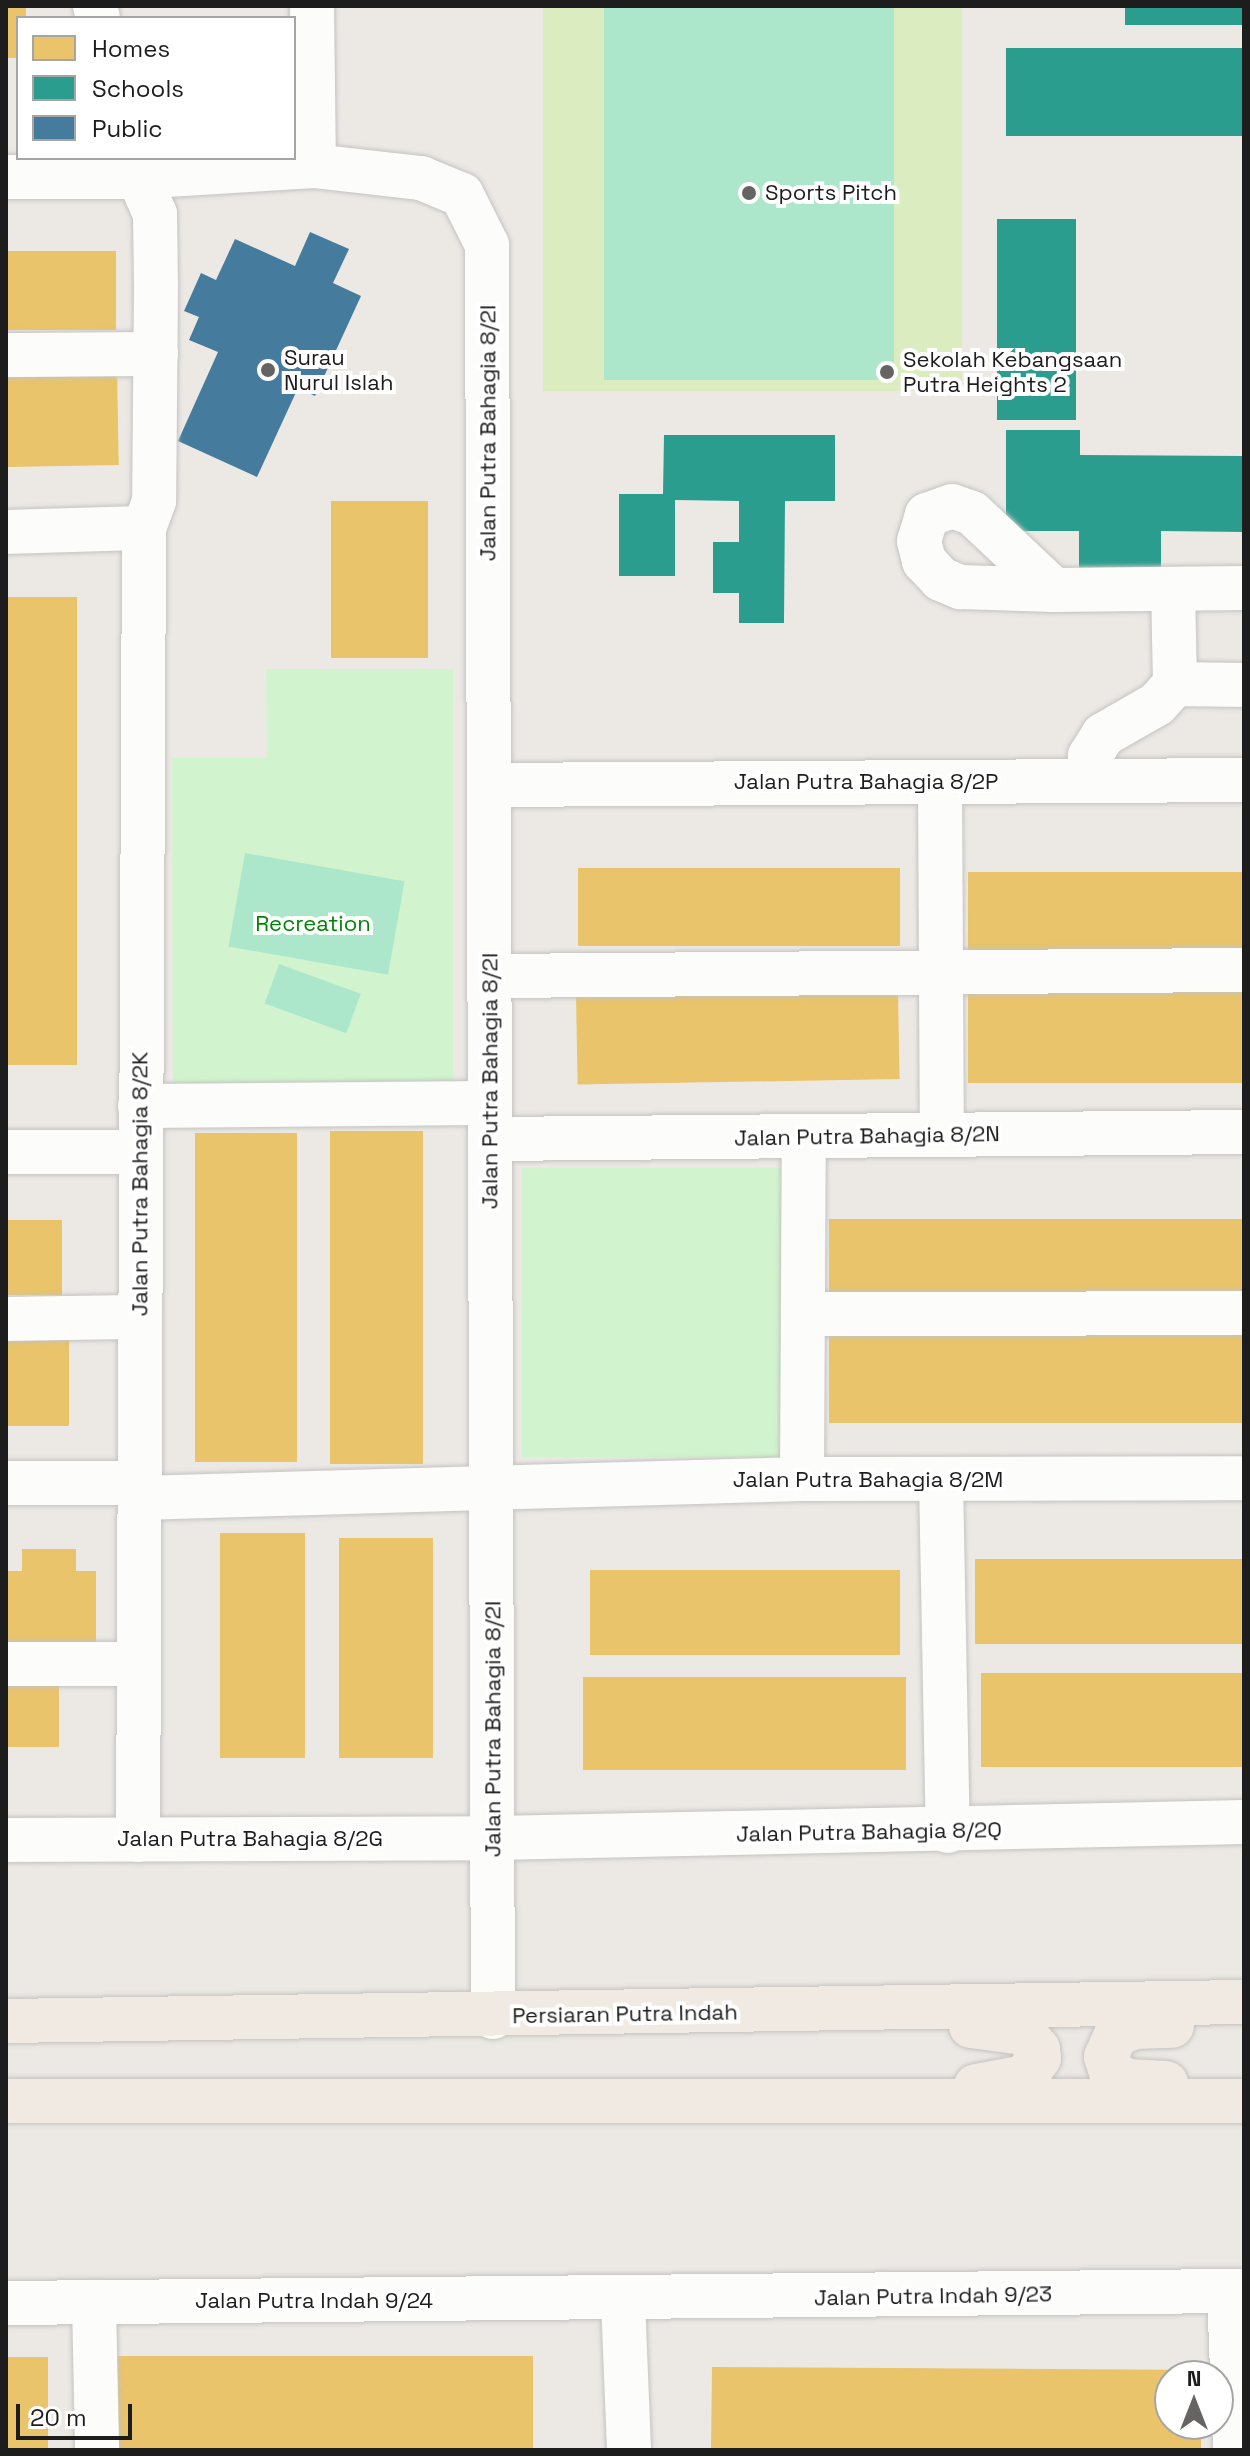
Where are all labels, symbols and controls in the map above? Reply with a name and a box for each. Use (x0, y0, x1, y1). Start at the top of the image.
legend (16, 16, 296, 160)
text: Homes (92, 33, 170, 64)
text: Schools (92, 73, 184, 104)
text: Public (92, 113, 163, 144)
place label: Sports Pitch (765, 180, 897, 206)
marker: Sports Pitch (740, 184, 758, 202)
street label: Jalan Putra Bahagia 8/2I (475, 305, 501, 561)
place label: Surau Nurul Islah (284, 344, 393, 396)
place label: Sekolah Kebangsaan Putra Heights 2 (903, 346, 1122, 398)
marker: Surau Nurul Islah (259, 361, 277, 379)
marker: Sekolah Kebangsaan Putra Heights 2 (878, 363, 896, 381)
street label: Jalan Putra Bahagia 8/2P (734, 769, 998, 795)
park label: Recreation (255, 911, 371, 937)
street label: Jalan Putra Bahagia 8/2I (477, 953, 503, 1209)
street label: Jalan Putra Bahagia 8/2K (127, 1052, 153, 1316)
street label: Jalan Putra Bahagia 8/2N (734, 1120, 1000, 1152)
street label: Jalan Putra Bahagia 8/2M (733, 1467, 1003, 1493)
street label: Jalan Putra Bahagia 8/2I (480, 1601, 506, 1857)
street label: Jalan Putra Bahagia 8/2Q (736, 1816, 1002, 1848)
street label: Jalan Putra Bahagia 8/2G (117, 1826, 383, 1852)
street label: Persiaran Putra Indah (512, 1999, 738, 2029)
street label: Jalan Putra Indah 9/23 (814, 2281, 1052, 2311)
street label: Jalan Putra Indah 9/24 (195, 2288, 433, 2314)
north arrow (1154, 2360, 1234, 2440)
text: N (1187, 2364, 1201, 2392)
scale bar (20, 2388, 136, 2438)
text: 20 m (30, 2402, 87, 2433)

